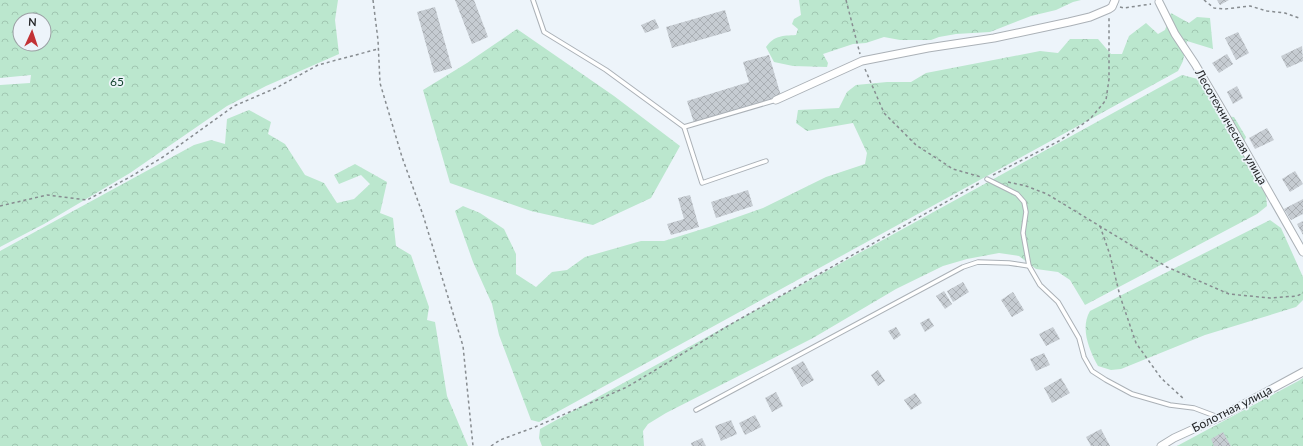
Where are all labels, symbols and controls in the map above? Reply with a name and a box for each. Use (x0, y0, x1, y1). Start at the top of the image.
north arrow (12, 12, 52, 52)
text: N (28, 15, 37, 28)
street label: Лесотехническая улица (1192, 65, 1271, 187)
park label: 65 (110, 74, 124, 89)
street label: Болотная улица (1189, 382, 1274, 435)

